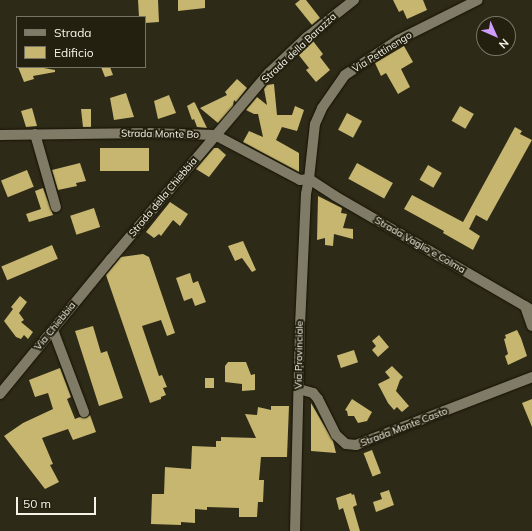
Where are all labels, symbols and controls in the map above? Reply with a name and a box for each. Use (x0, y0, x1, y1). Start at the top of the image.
street label: Strada della Barazza (259, 10, 339, 86)
legend (16, 16, 146, 68)
north arrow (476, 16, 516, 56)
text: Strada (54, 25, 92, 40)
street label: Via Pettinengo (350, 29, 414, 75)
text: N (496, 36, 512, 52)
text: Edificio (54, 45, 94, 60)
street label: Strada Monte Bo (121, 127, 199, 141)
street label: Strada della Chiebbia (126, 155, 200, 239)
street label: Strada Vaglio e Colma (372, 214, 468, 276)
street label: Via Chiebbia (32, 299, 78, 353)
street label: Via Provinciale (292, 321, 306, 389)
street label: Strada Monte Casto (359, 405, 449, 449)
scale bar (18, 489, 98, 515)
text: 50 m (23, 496, 51, 511)

